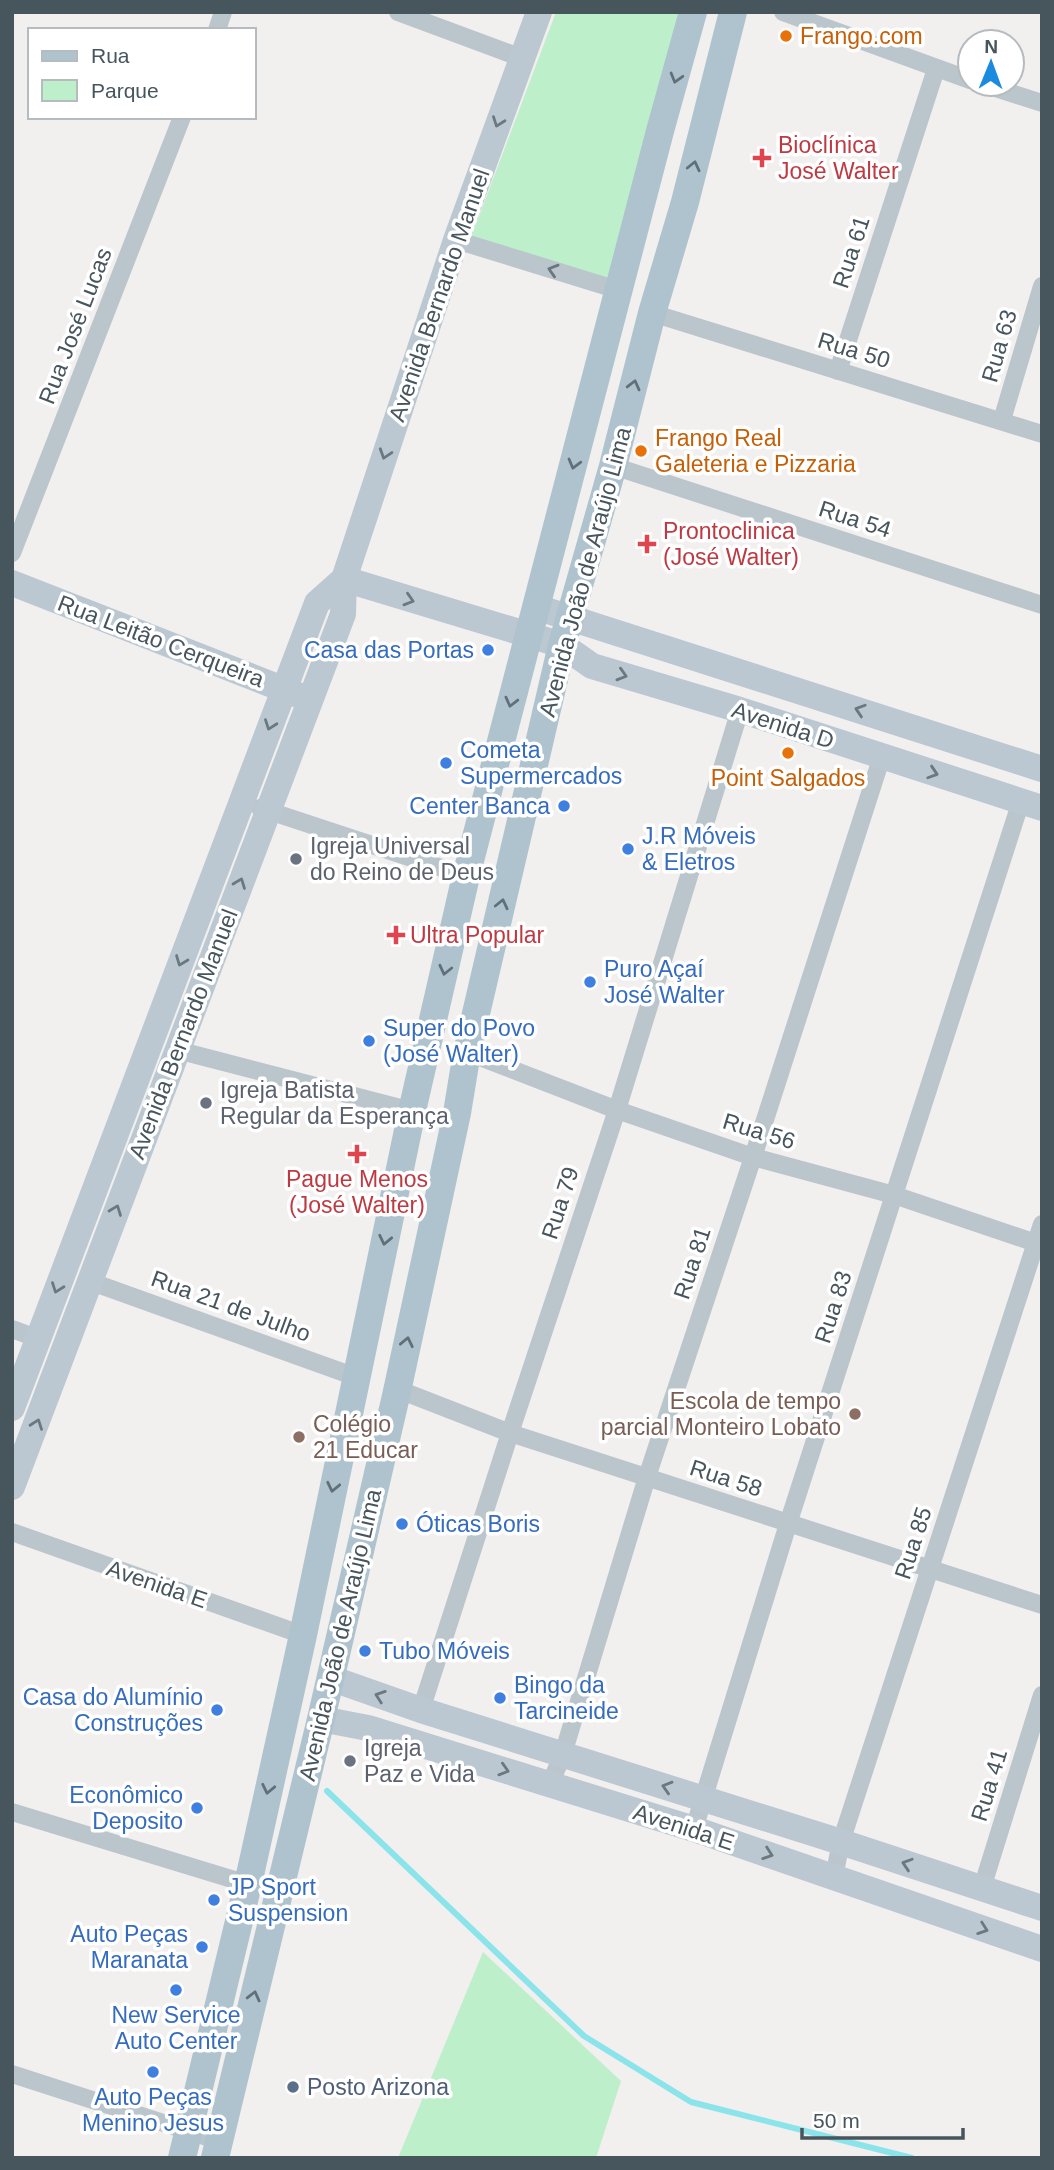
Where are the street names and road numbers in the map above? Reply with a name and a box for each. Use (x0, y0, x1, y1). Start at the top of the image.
street label: Avenida Bernardo Manuel (383, 165, 495, 425)
street label: Rua 61 (827, 213, 875, 291)
street label: Rua José Lucas (33, 244, 117, 408)
street label: Rua 63 (976, 307, 1022, 385)
street label: Rua 50 (815, 327, 893, 373)
street label: Avenida João de Araújo Lima (534, 424, 636, 720)
street label: Rua 54 (816, 495, 894, 543)
street label: Rua Leitão Cerqueira (54, 590, 268, 692)
street label: Avenida D (729, 696, 837, 754)
street label: Avenida Bernardo Manuel (123, 905, 243, 1163)
street label: Rua 56 (720, 1108, 798, 1154)
street label: Rua 79 (536, 1164, 584, 1242)
street label: Rua 81 (668, 1224, 716, 1302)
street label: Rua 21 de Julho (148, 1265, 314, 1347)
street label: Rua 83 (809, 1268, 857, 1346)
street label: Rua 58 (687, 1454, 765, 1502)
street label: Avenida João de Araújo Lima (294, 1486, 386, 1783)
street label: Rua 85 (889, 1504, 937, 1582)
street label: Avenida E (103, 1555, 211, 1613)
street label: Rua 41 (966, 1746, 1012, 1824)
street label: Avenida E (630, 1798, 738, 1856)

